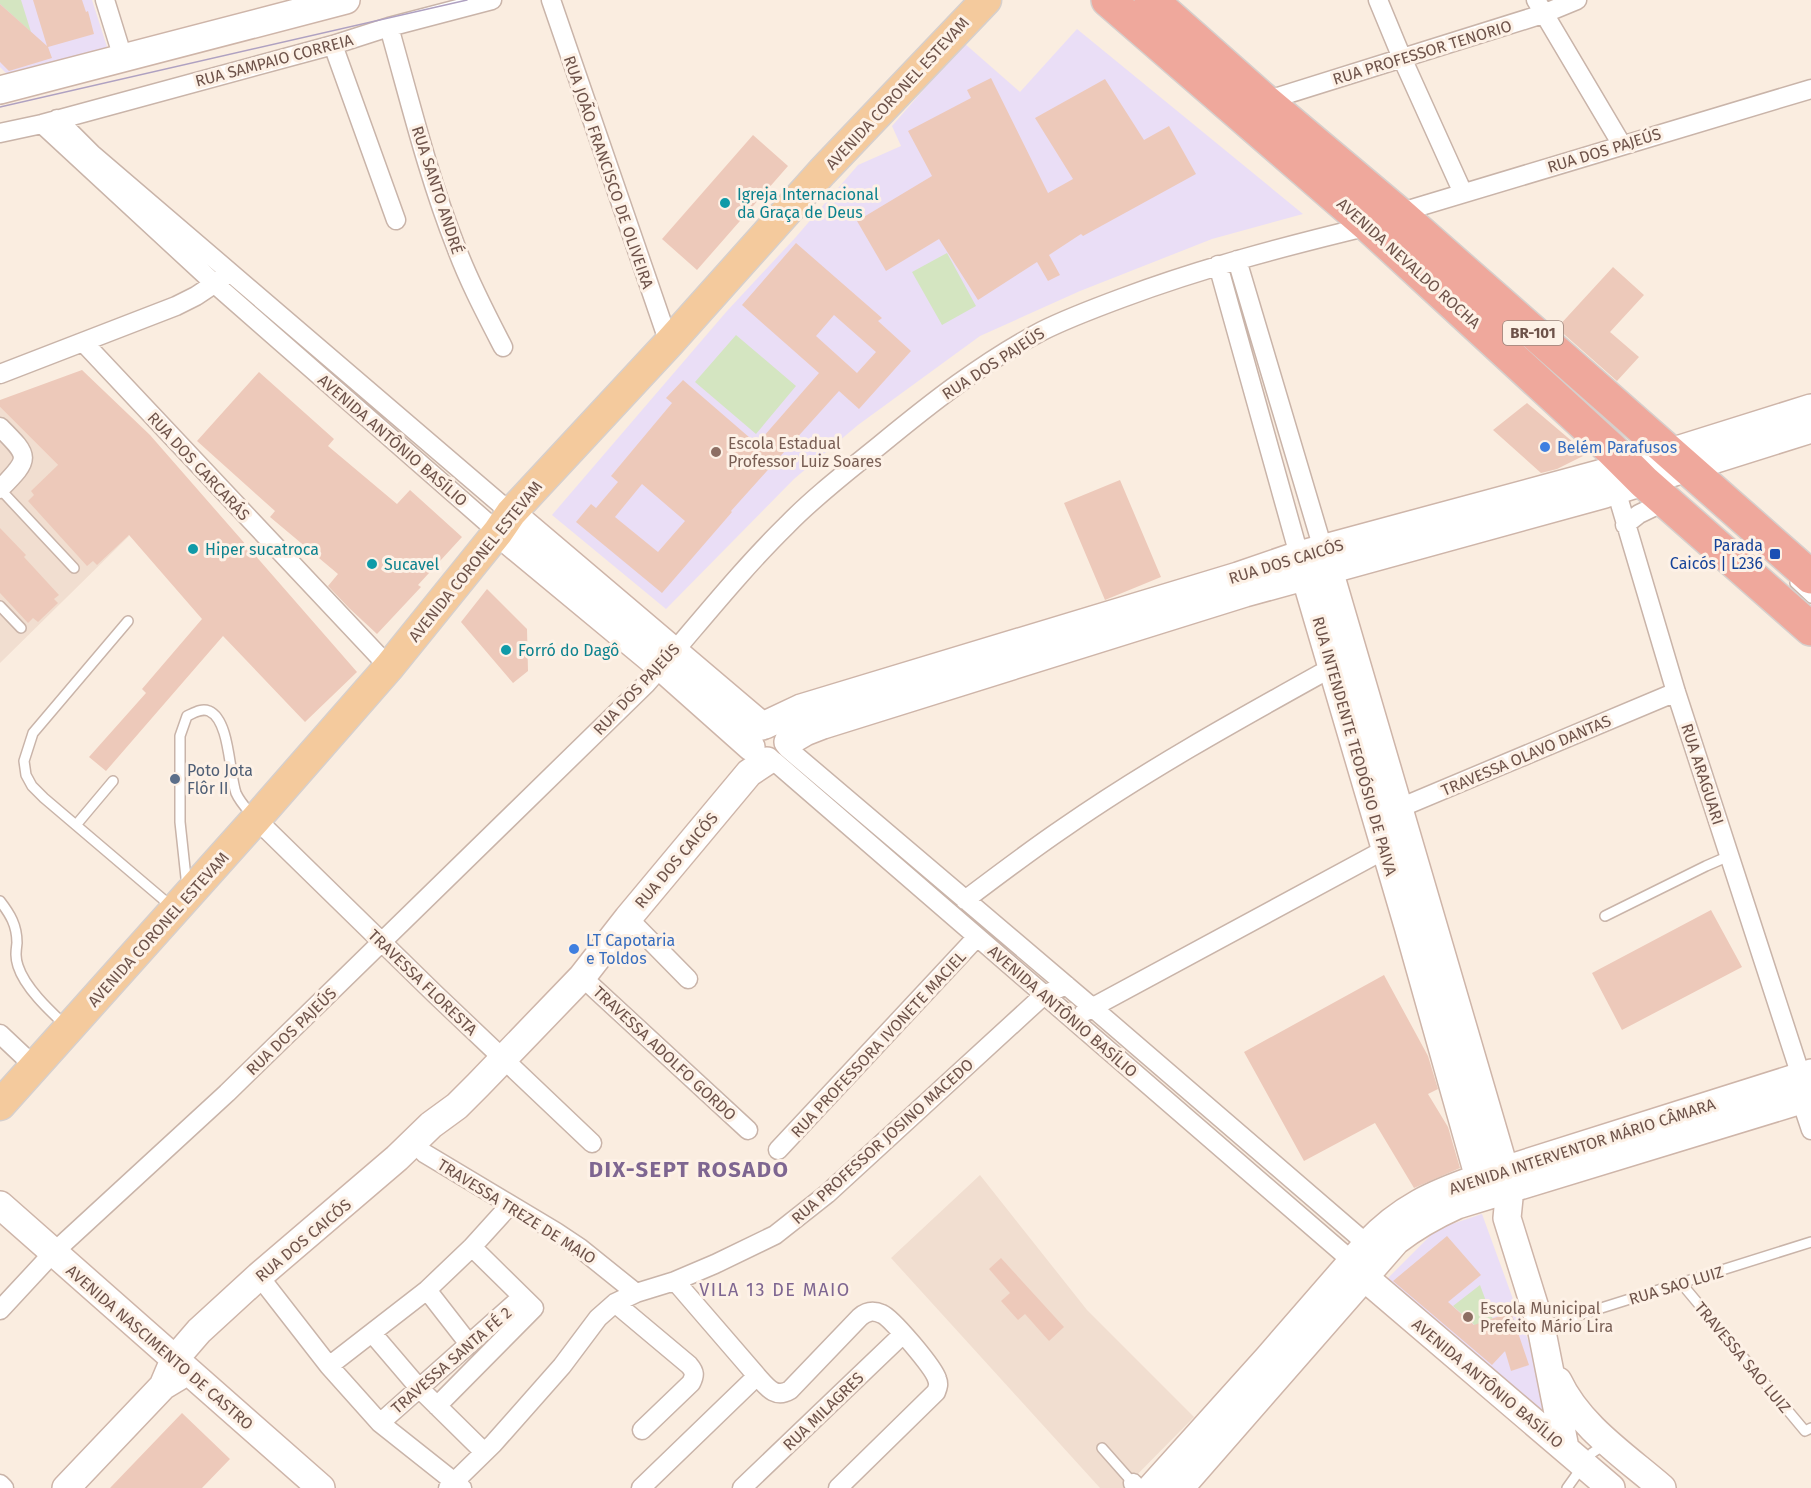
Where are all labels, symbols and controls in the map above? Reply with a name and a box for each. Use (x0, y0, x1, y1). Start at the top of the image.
street label: AVENIDA CORONEL ESTEVAM (822, 13, 973, 174)
street label: RUA PROFESSOR TENORIO (1330, 16, 1514, 89)
street label: RUA SAMPAIO CORREIA (193, 30, 356, 91)
street label: RUA JOÃO FRANCISCO DE OLIVEIRA (560, 53, 658, 292)
street label: RUA SANTO ANDRÉ (408, 123, 468, 257)
street label: RUA DOS PAJEÚS (1545, 123, 1664, 177)
place label: Igreja Internacional da Graça de Deus (737, 185, 879, 223)
street label: AVENIDA NEVALDO ROCHA (1333, 194, 1485, 333)
marker: Igreja Internacional da Graça de Deus (718, 196, 732, 210)
road number: BR-101 (1503, 321, 1563, 345)
street label: RUA DOS PAJEÚS (938, 322, 1048, 403)
street label: AVENIDA ANTÔNIO BASÍLIO (314, 370, 472, 510)
street label: RUA DOS CARCARÁS (144, 408, 255, 525)
place label: Escola Estadual Professor Luiz Soares (728, 434, 882, 471)
place label: Belém Parafusos (1557, 438, 1677, 457)
marker: Belém Parafusos (1538, 440, 1552, 454)
marker: Escola Estadual Professor Luiz Soares (709, 445, 723, 459)
street label: AVENIDA CORONEL ESTEVAM (405, 477, 546, 646)
street label: RUA DOS CAICÓS (1226, 534, 1346, 588)
place label: Parada Caicós | L236 (1670, 536, 1763, 573)
place label: Hiper sucatroca (205, 540, 319, 559)
marker: Hiper sucatroca (186, 542, 200, 556)
marker: Parada Caicós | L236 (1768, 547, 1782, 561)
place label: Sucavel (384, 555, 440, 574)
marker: Sucavel (365, 557, 379, 571)
street label: RUA INTENDENTE TEODÓSIO DE PAIVA (1308, 614, 1402, 879)
street label: RUA DOS PAJEÚS (588, 639, 684, 739)
place label: Forró do Dagô (518, 641, 619, 660)
marker: Forró do Dagô (499, 643, 513, 657)
street label: TRAVESSA OLAVO DANTAS (1438, 711, 1614, 800)
street label: RUA ARAGUARI (1677, 721, 1728, 827)
place label: Poto Jota Flôr II (187, 761, 253, 798)
marker: Poto Jota Flôr II (168, 772, 182, 786)
street label: RUA DOS CAICÓS (630, 808, 722, 912)
street label: AVENIDA CORONEL ESTEVAM (84, 848, 233, 1011)
street label: TRAVESSA FLORESTA (364, 925, 482, 1040)
place label: LT Capotaria e Toldos (586, 931, 675, 968)
street label: AVENIDA ANTÔNIO BASÍLIO (984, 941, 1142, 1081)
marker: LT Capotaria e Toldos (567, 942, 581, 956)
street label: RUA PROFESSORA IVONETE MACIEL (787, 947, 970, 1141)
street label: TRAVESSA ADOLFO GORDO (589, 982, 740, 1125)
street label: RUA DOS PAJEÚS (242, 983, 341, 1079)
street label: RUA PROFESSOR JOSINO MACEDO (788, 1055, 977, 1228)
street label: AVENIDA INTERVENTOR MÁRIO CÂMARA (1446, 1093, 1718, 1199)
street label: TRAVESSA TREZE DE MAIO (434, 1155, 599, 1268)
district label: DIX-SEPT ROSADO (589, 1156, 789, 1183)
street label: RUA DOS CAICÓS (251, 1194, 355, 1286)
street label: AVENIDA NASCIMENTO DE CASTRO (62, 1261, 257, 1434)
street label: RUA SAO LUIZ (1627, 1262, 1726, 1309)
district label: VILA 13 DE MAIO (699, 1279, 851, 1301)
street label: TRAVESSA SAO LUIZ (1691, 1298, 1795, 1417)
place label: Escola Municipal Prefeito Mário Lira (1480, 1299, 1613, 1336)
street label: TRAVESSA SANTA FÉ 2 (387, 1302, 515, 1418)
marker: Escola Municipal Prefeito Mário Lira (1461, 1310, 1475, 1324)
street label: AVENIDA ANTÔNIO BASÍLIO (1408, 1314, 1568, 1452)
street label: RUA MILAGRES (779, 1368, 868, 1454)

